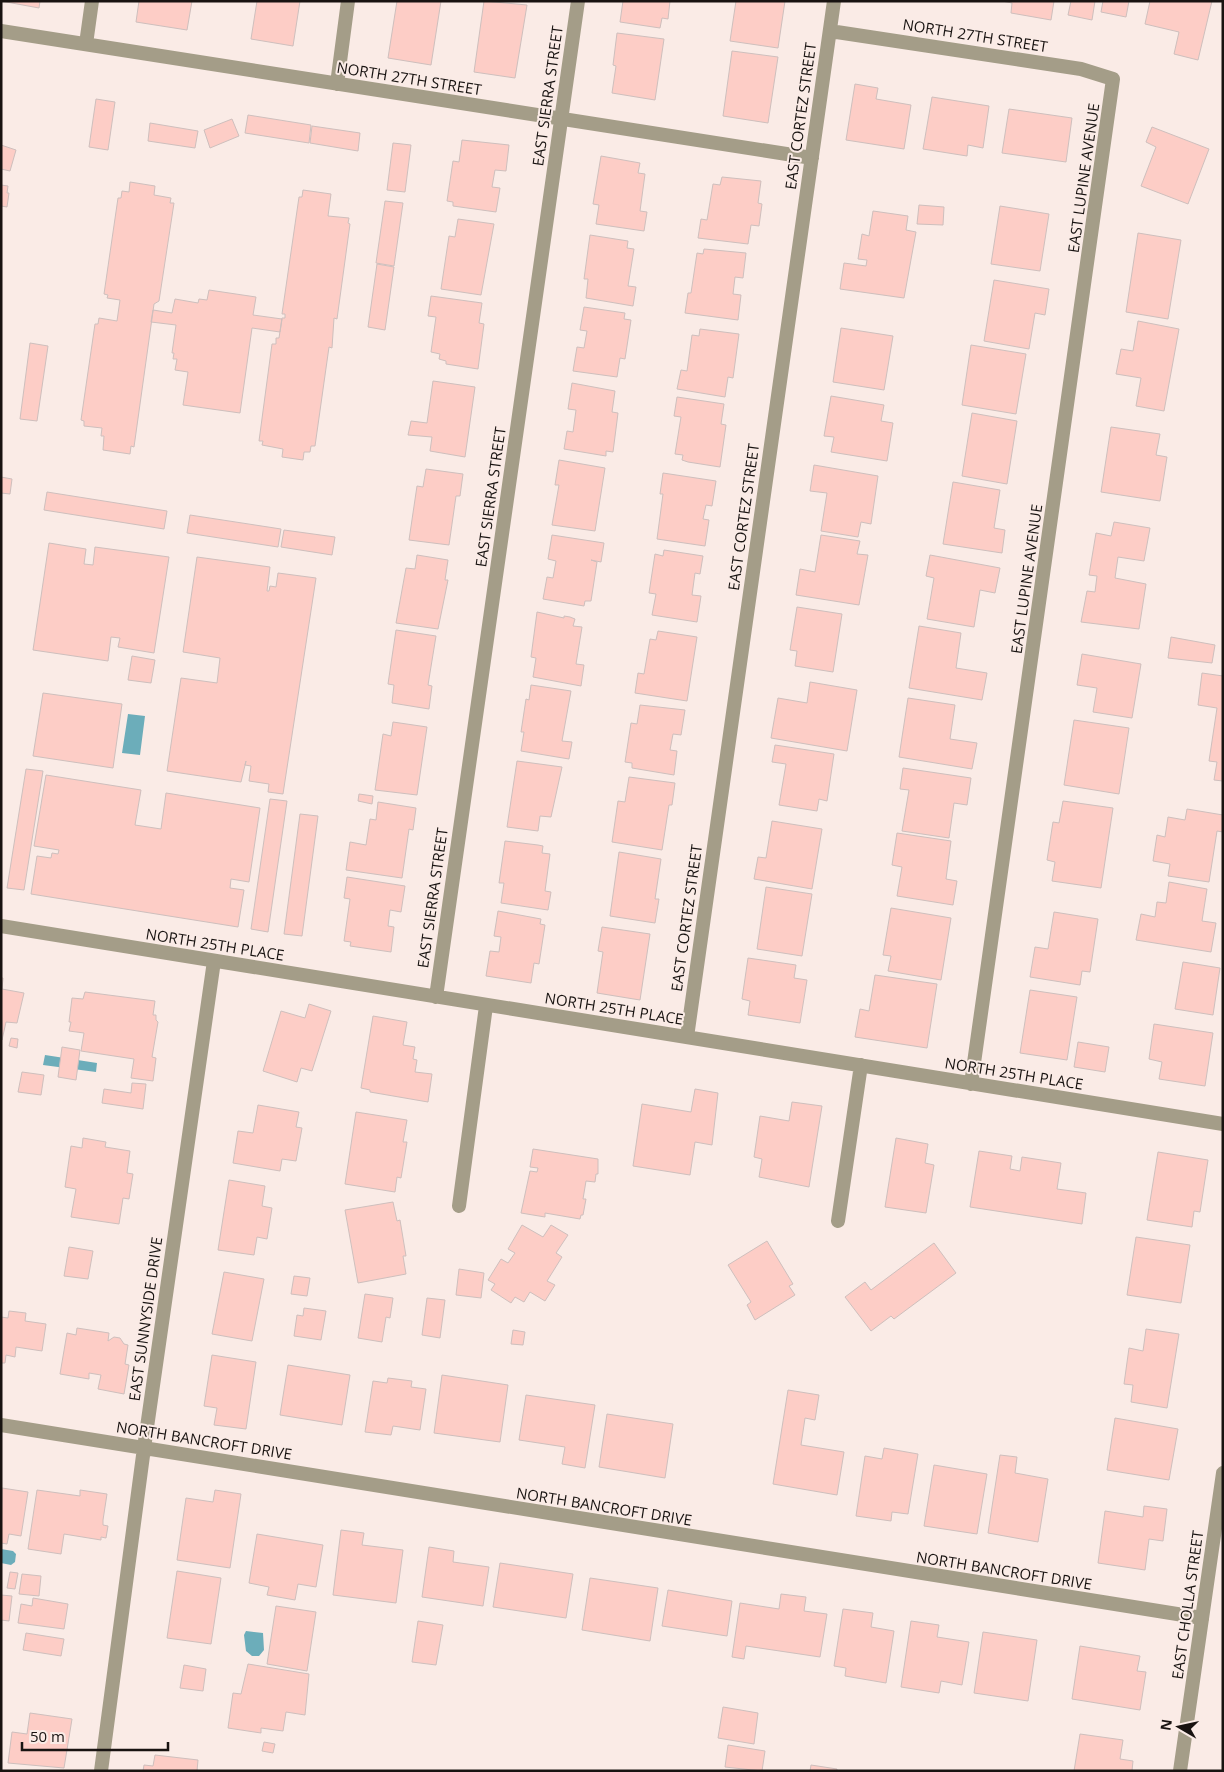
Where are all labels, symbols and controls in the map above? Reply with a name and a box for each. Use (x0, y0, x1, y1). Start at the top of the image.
street label: NORTH 27TH STREET (901, 14, 1050, 56)
street label: EAST SIERRA STREET (527, 24, 567, 167)
street label: EAST CORTEZ STREET (780, 40, 820, 191)
street label: NORTH 27TH STREET (335, 57, 484, 99)
street label: EAST LUPINE AVENUE (1063, 102, 1103, 254)
street label: EAST SIERRA STREET (470, 425, 510, 568)
street label: EAST CORTEZ STREET (723, 441, 763, 592)
street label: EAST LUPINE AVENUE (1006, 503, 1046, 655)
street label: EAST SIERRA STREET (412, 826, 452, 969)
street label: EAST CORTEZ STREET (666, 842, 706, 993)
street label: NORTH 25TH PLACE (144, 923, 286, 965)
street label: NORTH 25TH PLACE (543, 987, 685, 1029)
street label: NORTH 25TH PLACE (943, 1052, 1085, 1094)
street label: EAST SUNNYSIDE DRIVE (124, 1236, 166, 1402)
street label: NORTH BANCROFT DRIVE (115, 1416, 294, 1464)
street label: NORTH BANCROFT DRIVE (515, 1482, 694, 1530)
street label: EAST CHOLLA STREET (1167, 1528, 1207, 1681)
street label: NORTH BANCROFT DRIVE (915, 1546, 1094, 1594)
north arrow (1154, 1702, 1204, 1752)
text: N (1155, 1718, 1176, 1732)
scale bar (22, 1720, 169, 1752)
text: 50 m (30, 1726, 65, 1746)

